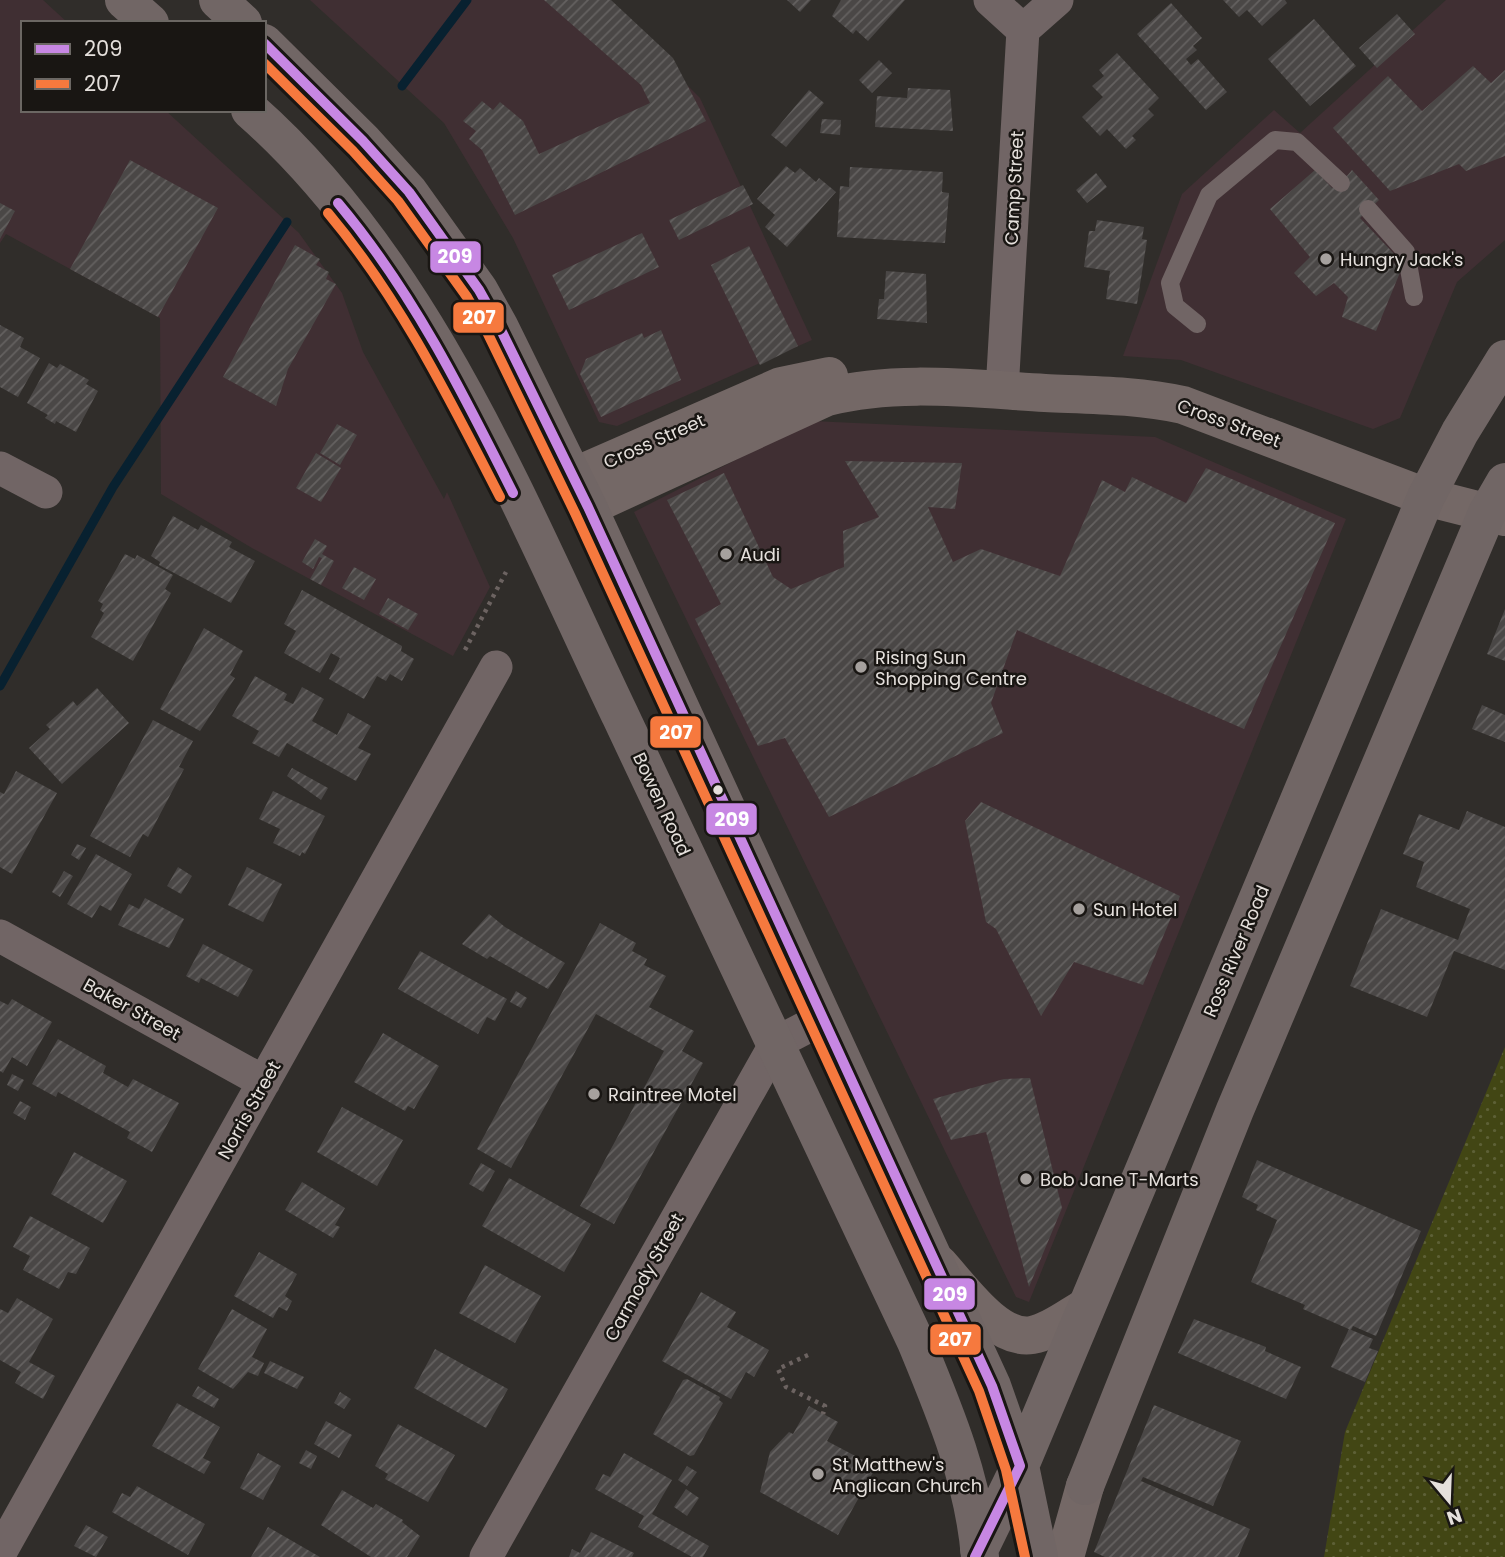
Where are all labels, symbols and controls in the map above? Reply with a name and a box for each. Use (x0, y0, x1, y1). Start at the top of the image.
legend (21, 21, 266, 112)
text: 209 (84, 34, 123, 63)
text: 207 (84, 69, 121, 98)
street label: Camp Street (999, 130, 1029, 246)
line badge: 209 (429, 240, 482, 274)
text: 209 (438, 243, 472, 270)
place label: Hungry Jack's (1340, 247, 1463, 272)
marker: Hungry Jack's (1318, 251, 1334, 267)
line badge: 207 (452, 301, 505, 334)
text: 207 (462, 304, 496, 331)
street label: Cross Street (1174, 393, 1284, 453)
street label: Cross Street (599, 408, 709, 474)
place label: Audi (740, 542, 780, 567)
marker: Audi (718, 546, 734, 562)
place label: Rising Sun Shopping Centre (875, 645, 1027, 691)
marker: Rising Sun Shopping Centre (853, 659, 869, 675)
line badge: 207 (649, 715, 702, 749)
text: 207 (659, 719, 693, 746)
street label: Bowen Road (627, 748, 697, 860)
unlabelled marker (711, 783, 725, 797)
line badge: 209 (705, 802, 758, 836)
text: 209 (715, 806, 749, 833)
street label: Ross River Road (1197, 881, 1275, 1021)
place label: Sun Hotel (1093, 897, 1178, 922)
marker: Sun Hotel (1071, 901, 1087, 917)
street label: Baker Street (79, 972, 185, 1046)
street label: Norris Street (212, 1056, 286, 1164)
place label: Raintree Motel (608, 1082, 737, 1107)
marker: Raintree Motel (586, 1086, 602, 1102)
place label: Bob Jane T-Marts (1040, 1167, 1199, 1192)
marker: Bob Jane T-Marts (1018, 1171, 1034, 1187)
street label: Carmody Street (598, 1209, 690, 1345)
line badge: 209 (923, 1277, 976, 1311)
text: 209 (933, 1281, 967, 1308)
line badge: 207 (929, 1323, 982, 1356)
text: 207 (938, 1326, 972, 1353)
place label: St Matthew's Anglican Church (832, 1452, 982, 1498)
marker: St Matthew's Anglican Church (810, 1466, 826, 1482)
north arrow (1414, 1466, 1484, 1536)
text: N (1443, 1502, 1466, 1532)

